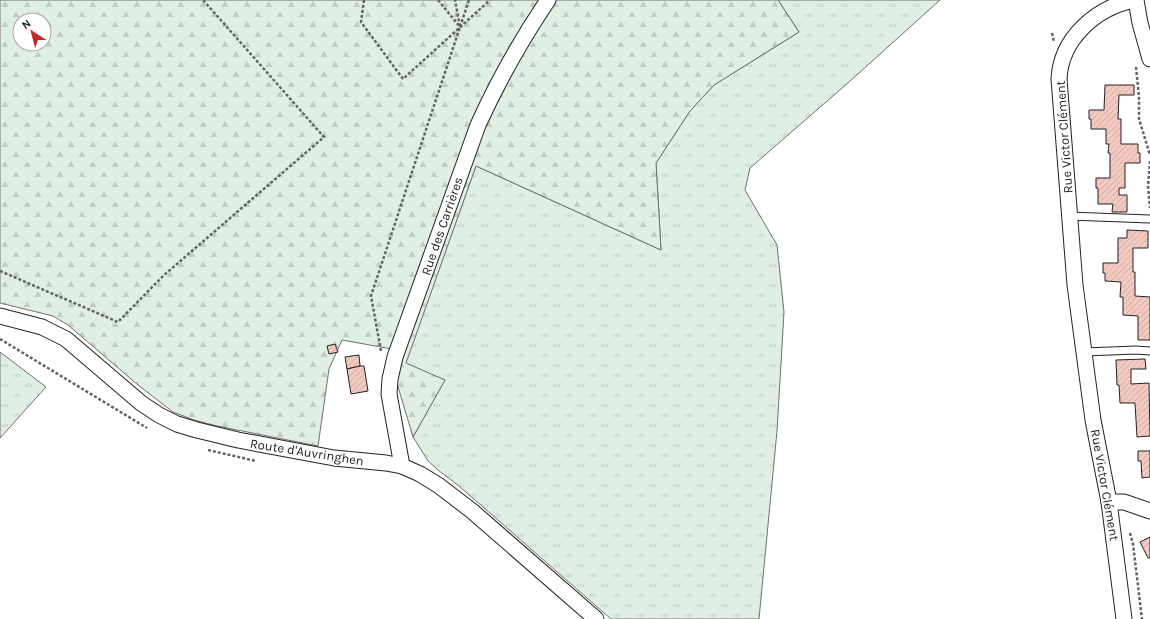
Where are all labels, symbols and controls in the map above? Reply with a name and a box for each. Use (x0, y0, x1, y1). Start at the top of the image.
north arrow (12, 12, 52, 52)
text: N (19, 17, 33, 32)
street label: Rue Victor Clément (1053, 80, 1075, 194)
street label: Rue des Carrières (418, 175, 466, 277)
street label: Rue Victor Clément (1088, 428, 1122, 542)
street label: Route d'Auvringhen (249, 436, 365, 468)

